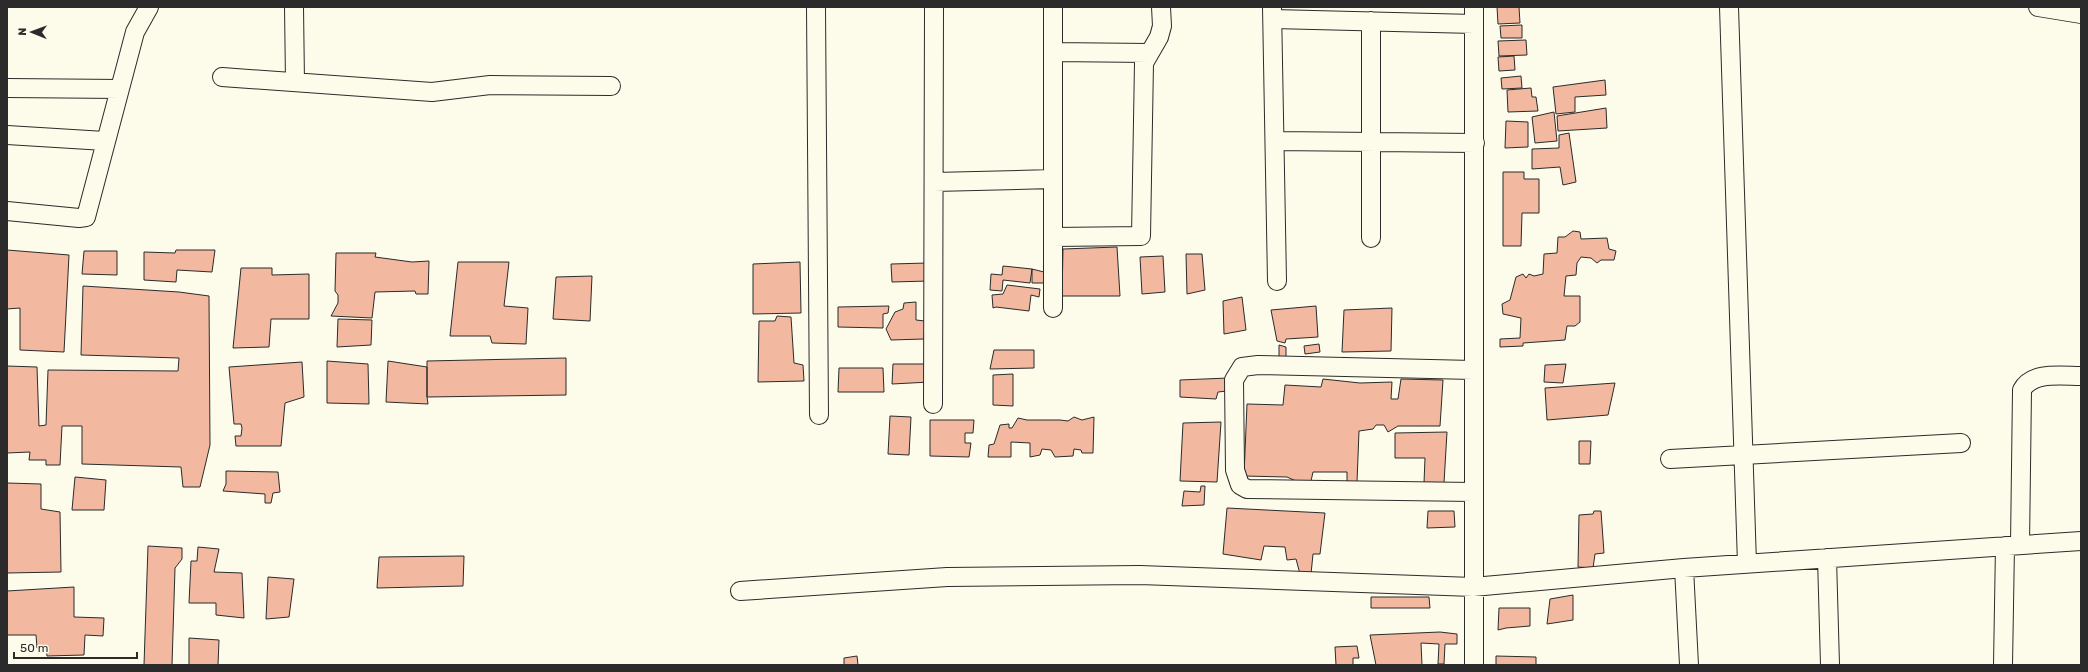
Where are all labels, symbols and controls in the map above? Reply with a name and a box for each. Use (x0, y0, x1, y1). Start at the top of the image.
north arrow (12, 12, 52, 52)
text: N (16, 28, 29, 36)
scale bar (14, 634, 137, 660)
text: 50 m (20, 641, 48, 655)

